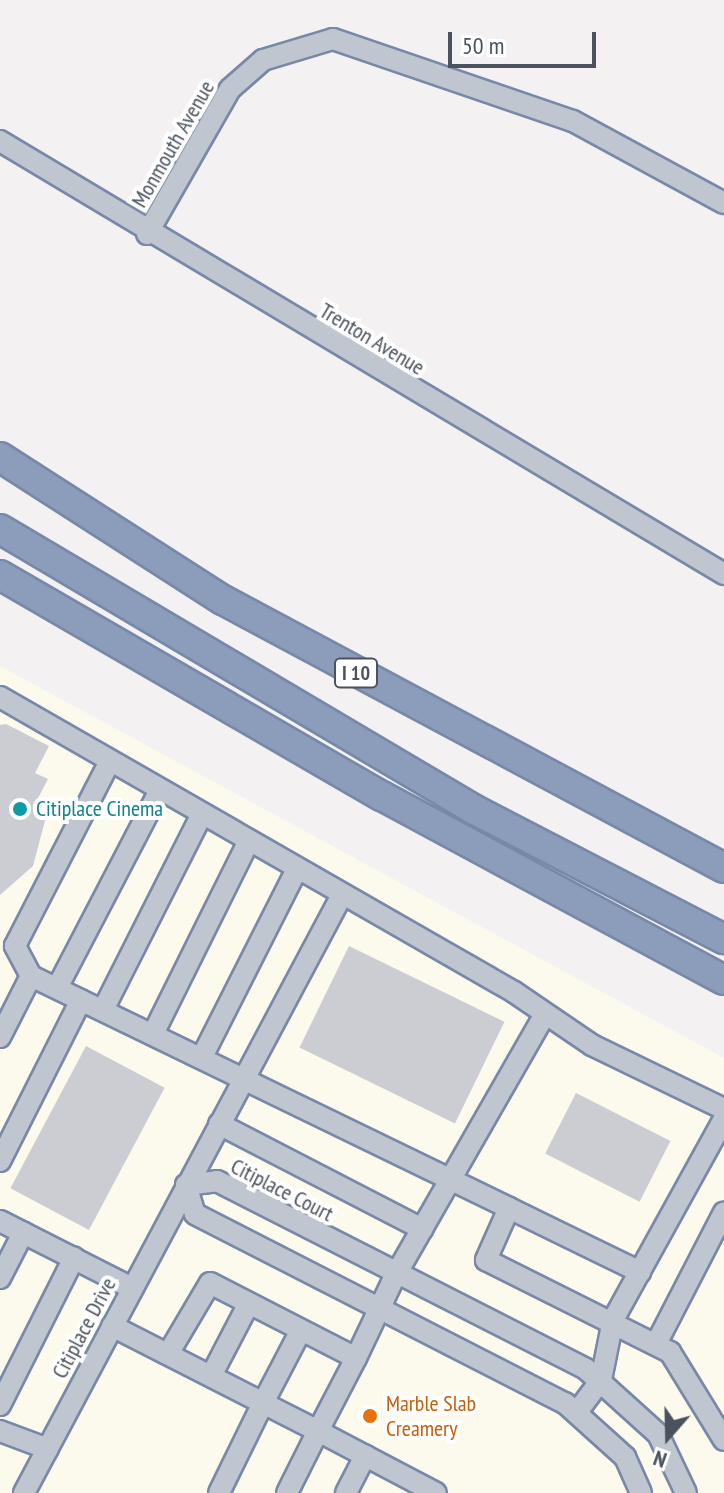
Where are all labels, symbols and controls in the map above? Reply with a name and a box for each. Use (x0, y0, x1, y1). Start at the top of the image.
scale bar (452, 16, 600, 66)
text: 50 m (462, 30, 504, 61)
street label: Monmouth Avenue (126, 76, 220, 212)
street label: Trenton Avenue (315, 297, 429, 381)
road number: I 10 (334, 657, 378, 689)
place label: Citiplace Cinema (36, 796, 163, 822)
marker: Citiplace Cinema (11, 800, 29, 818)
street label: Citiplace Court (226, 1153, 338, 1227)
street label: Citiplace Drive (46, 1273, 122, 1383)
place label: Marble Slab Creamery (386, 1390, 476, 1442)
north arrow (628, 1397, 708, 1477)
marker: Marble Slab Creamery (361, 1407, 379, 1425)
text: N (649, 1444, 670, 1475)

